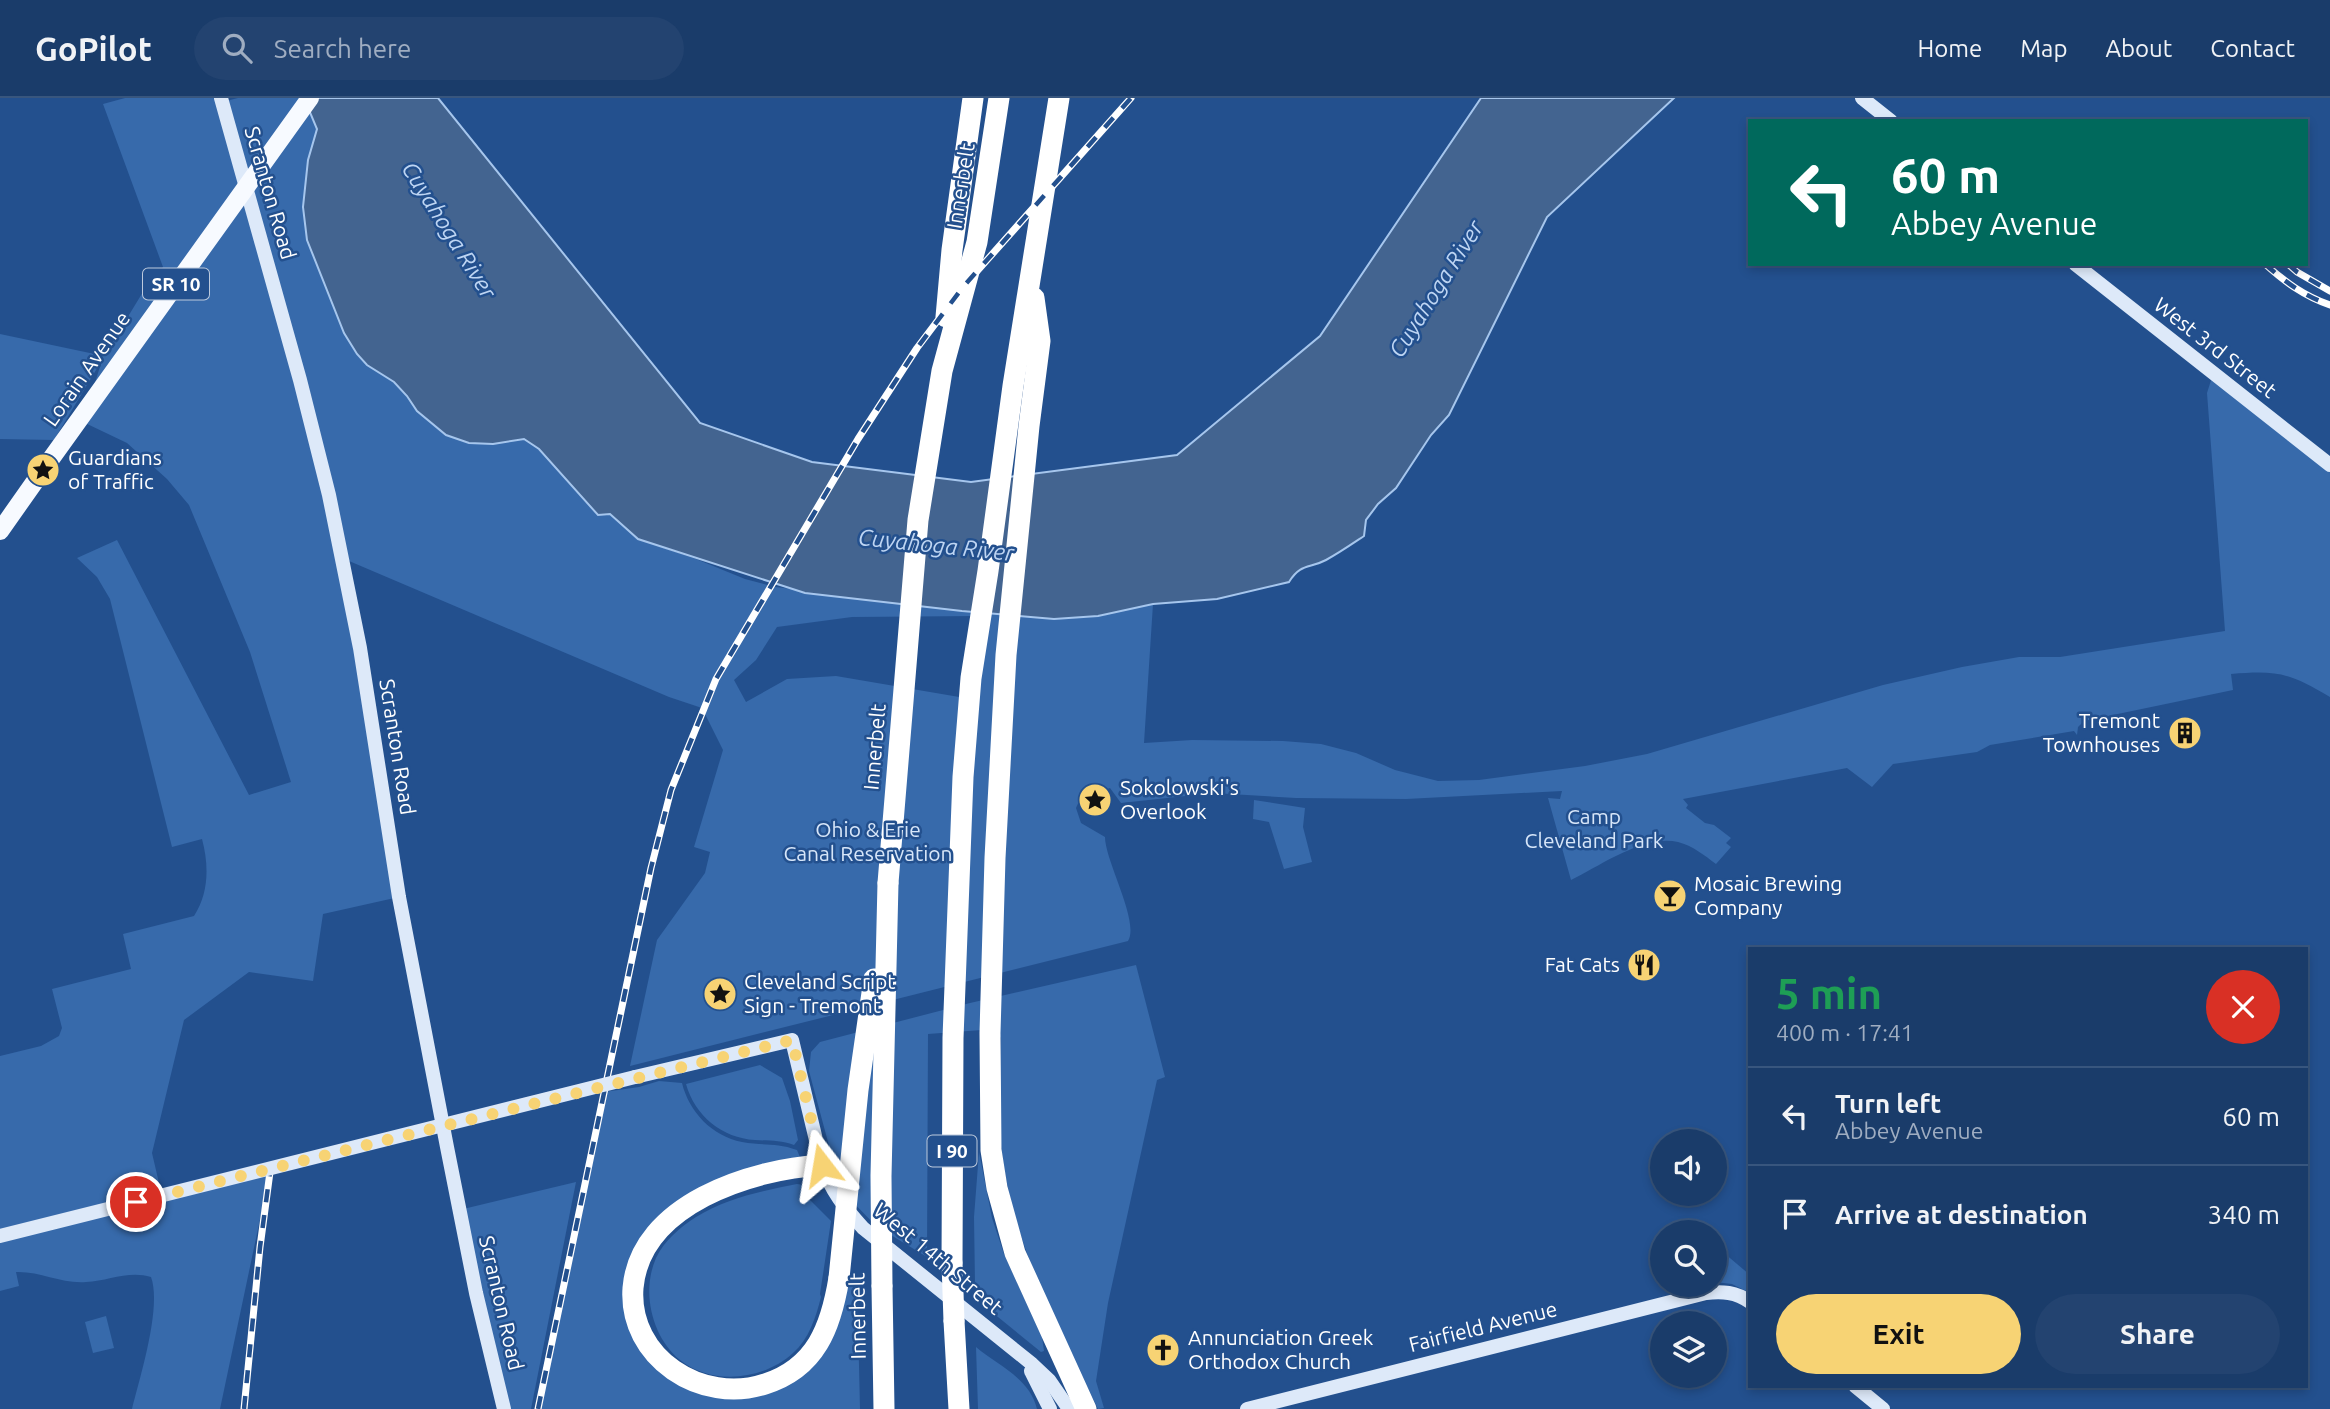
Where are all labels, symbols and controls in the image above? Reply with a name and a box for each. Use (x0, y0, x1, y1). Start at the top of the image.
search box (194, 17, 684, 80)
icon: search (218, 29, 256, 67)
text: GoPilot (35, 30, 152, 67)
text: Search here (274, 34, 411, 63)
text: Home (1917, 35, 1982, 62)
text: Map (2020, 35, 2067, 62)
text: About (2105, 35, 2172, 62)
text: Contact (2210, 35, 2295, 62)
street label: Scranton Road (241, 123, 301, 262)
street label: Innerbelt (941, 141, 979, 230)
icon: left (1776, 147, 1867, 238)
text: 60 m (1891, 147, 2000, 202)
water label: Cuyahoga River (397, 157, 502, 304)
text: Abbey Avenue (1891, 205, 2097, 241)
water label: Cuyahoga River (1384, 215, 1488, 362)
road number: SR 10 (143, 268, 209, 300)
street label: West 3rd Street (2150, 292, 2281, 402)
street label: Lorain Avenue (38, 307, 135, 430)
place label: Guardians of Traffic (68, 445, 162, 493)
place icon: Guardians of Traffic (24, 451, 62, 489)
water label: Cuyahoga River (857, 524, 1016, 565)
street label: Scranton Road (375, 677, 421, 816)
street label: Innerbelt (858, 703, 890, 791)
place label: Tremont Townhouses (2043, 708, 2160, 756)
building icon: Tremont Townhouses (2166, 714, 2204, 752)
place label: Sokolowski's Overlook (1120, 775, 1239, 823)
place icon: Sokolowski's Overlook (1076, 781, 1114, 819)
park label: Camp Cleveland Park (1525, 804, 1664, 852)
park label: Ohio & Erie Canal Reservation (783, 817, 953, 865)
place label: Mosaic Brewing Company (1694, 871, 1842, 919)
bar icon: Mosaic Brewing Company (1651, 877, 1689, 915)
restaurant icon: Fat Cats (1625, 946, 1663, 984)
place label: Fat Cats (1545, 952, 1620, 976)
place label: Cleveland Script Sign - Tremont (744, 969, 896, 1017)
text: 5 min (1776, 970, 1882, 1017)
button: close (2206, 970, 2280, 1044)
place icon: Cleveland Script Sign - Tremont (701, 975, 739, 1013)
text: 400 m · 17:41 (1776, 1020, 1914, 1045)
text: Turn left (1835, 1089, 1941, 1118)
icon: left (1776, 1097, 1814, 1135)
text: 60 m (2222, 1102, 2280, 1131)
text: Abbey Avenue (1835, 1118, 1983, 1143)
position arrow (785, 1128, 859, 1202)
map controls (1650, 1129, 1727, 1388)
button: sound (1650, 1129, 1727, 1206)
road number: I 90 (928, 1135, 976, 1166)
pin (106, 1172, 166, 1232)
icon: arrive (117, 1183, 155, 1221)
icon: arrive (1776, 1195, 1814, 1233)
street label: West 14th Street (870, 1198, 1008, 1319)
text: Arrive at destination (1835, 1200, 2088, 1229)
text: 340 m (2208, 1200, 2280, 1229)
button: search (1650, 1220, 1727, 1297)
street label: Scranton Road (475, 1233, 529, 1372)
street label: Innerbelt (844, 1273, 870, 1359)
button: Exit (1776, 1294, 2021, 1374)
button: Share (2035, 1294, 2280, 1374)
street label: Fairfield Avenue (1406, 1296, 1559, 1356)
button: layers (1650, 1311, 1727, 1388)
place label: Annunciation Greek Orthodox Church (1188, 1325, 1374, 1373)
church icon: Annunciation Greek Orthodox Church (1144, 1331, 1182, 1369)

